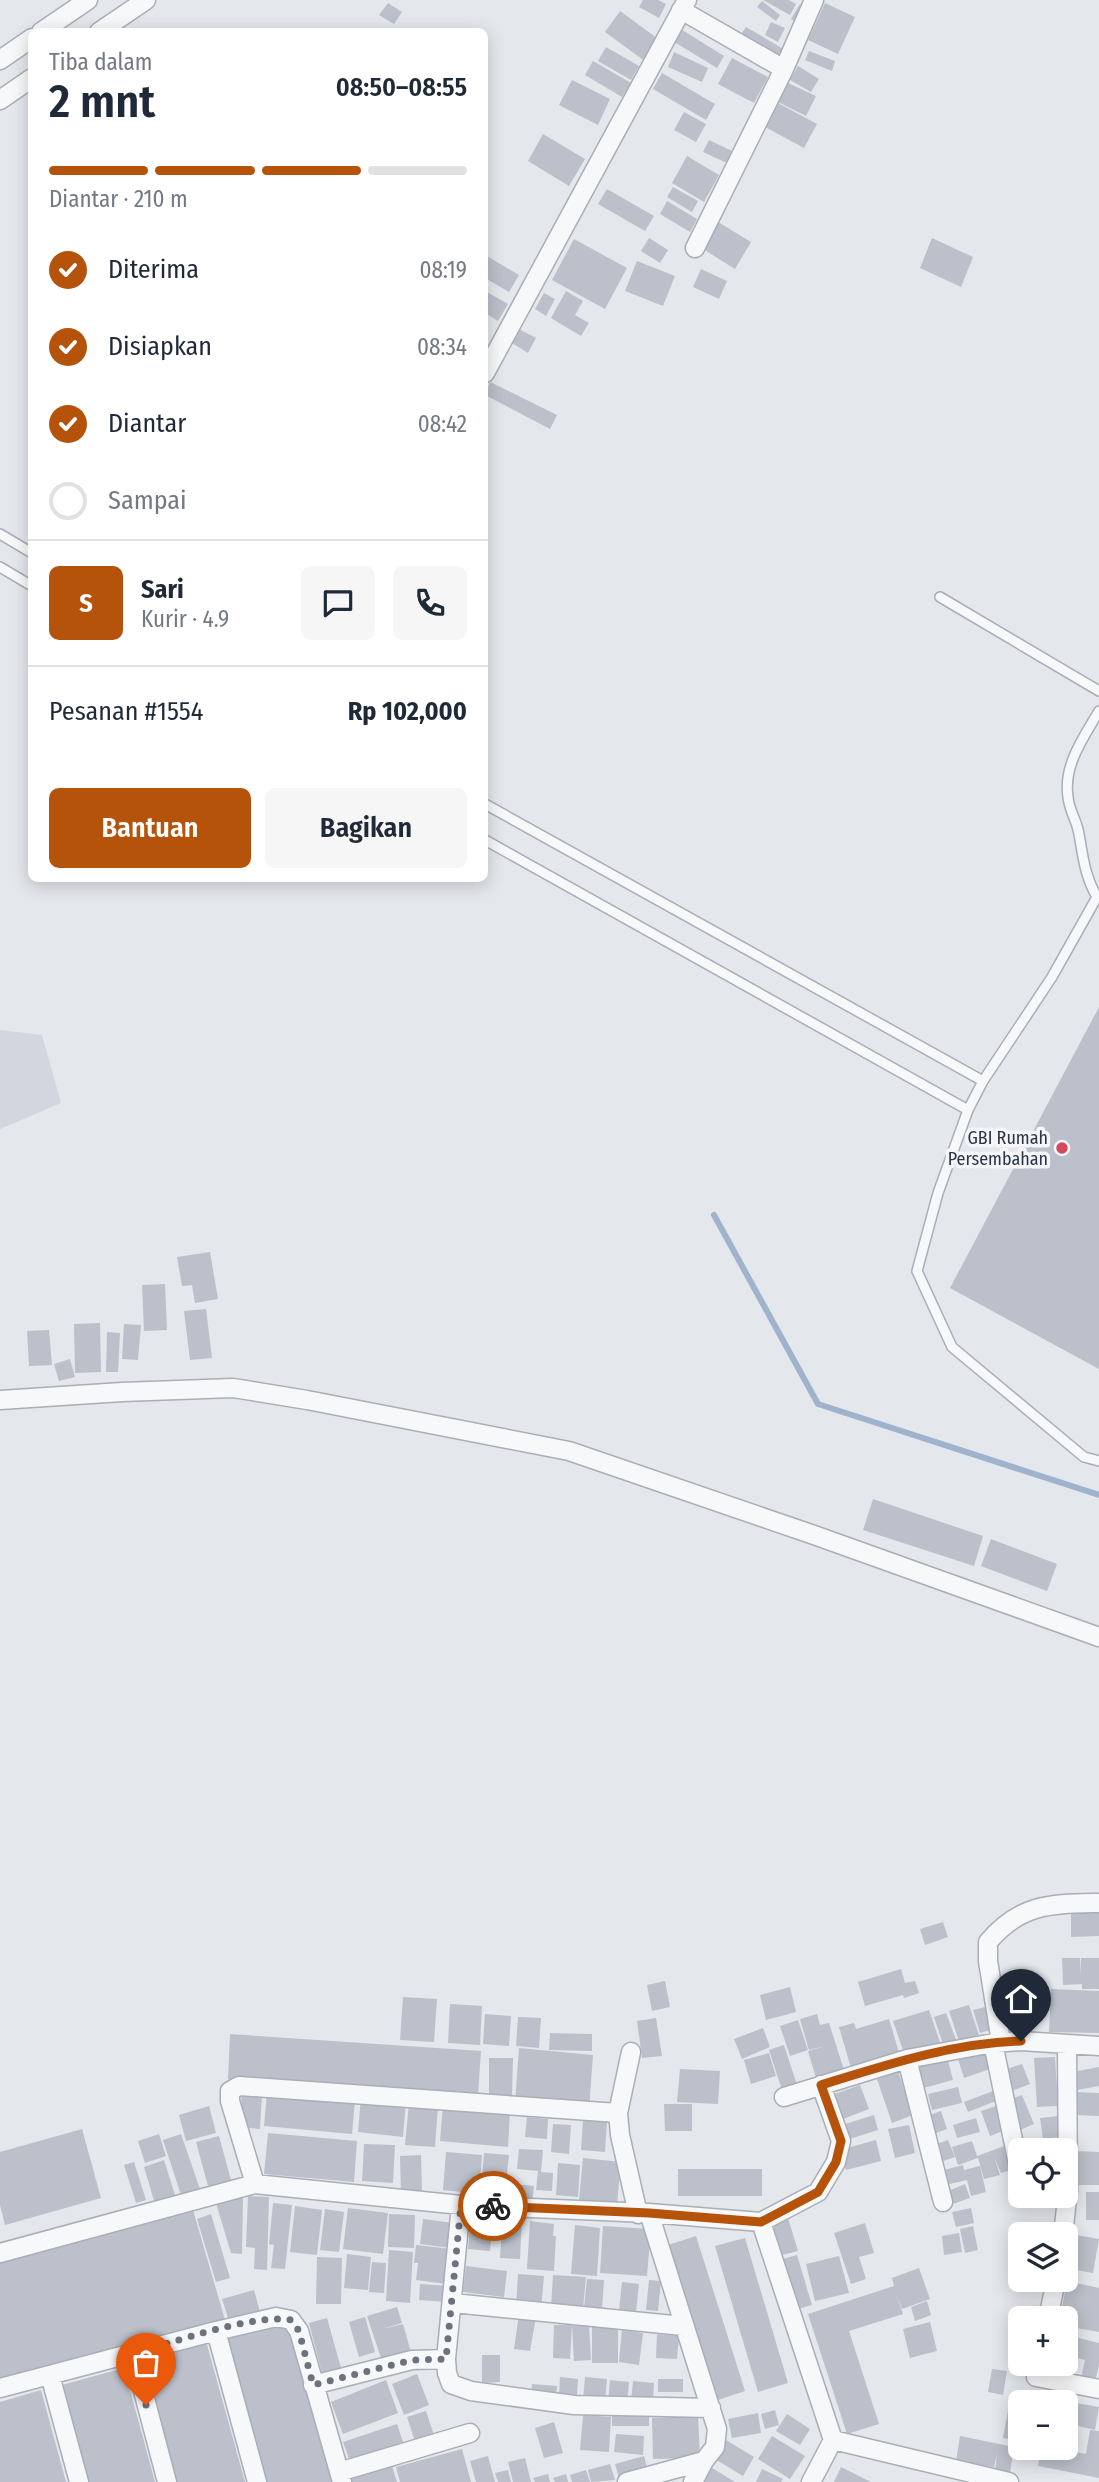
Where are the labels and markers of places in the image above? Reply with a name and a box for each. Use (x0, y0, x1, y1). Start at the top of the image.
place label: GBI Rumah Persembahan (948, 1127, 1048, 1170)
marker: GBI Rumah Persembahan (1054, 1140, 1070, 1156)
pin (991, 1969, 1051, 2041)
pin (116, 2333, 176, 2405)

